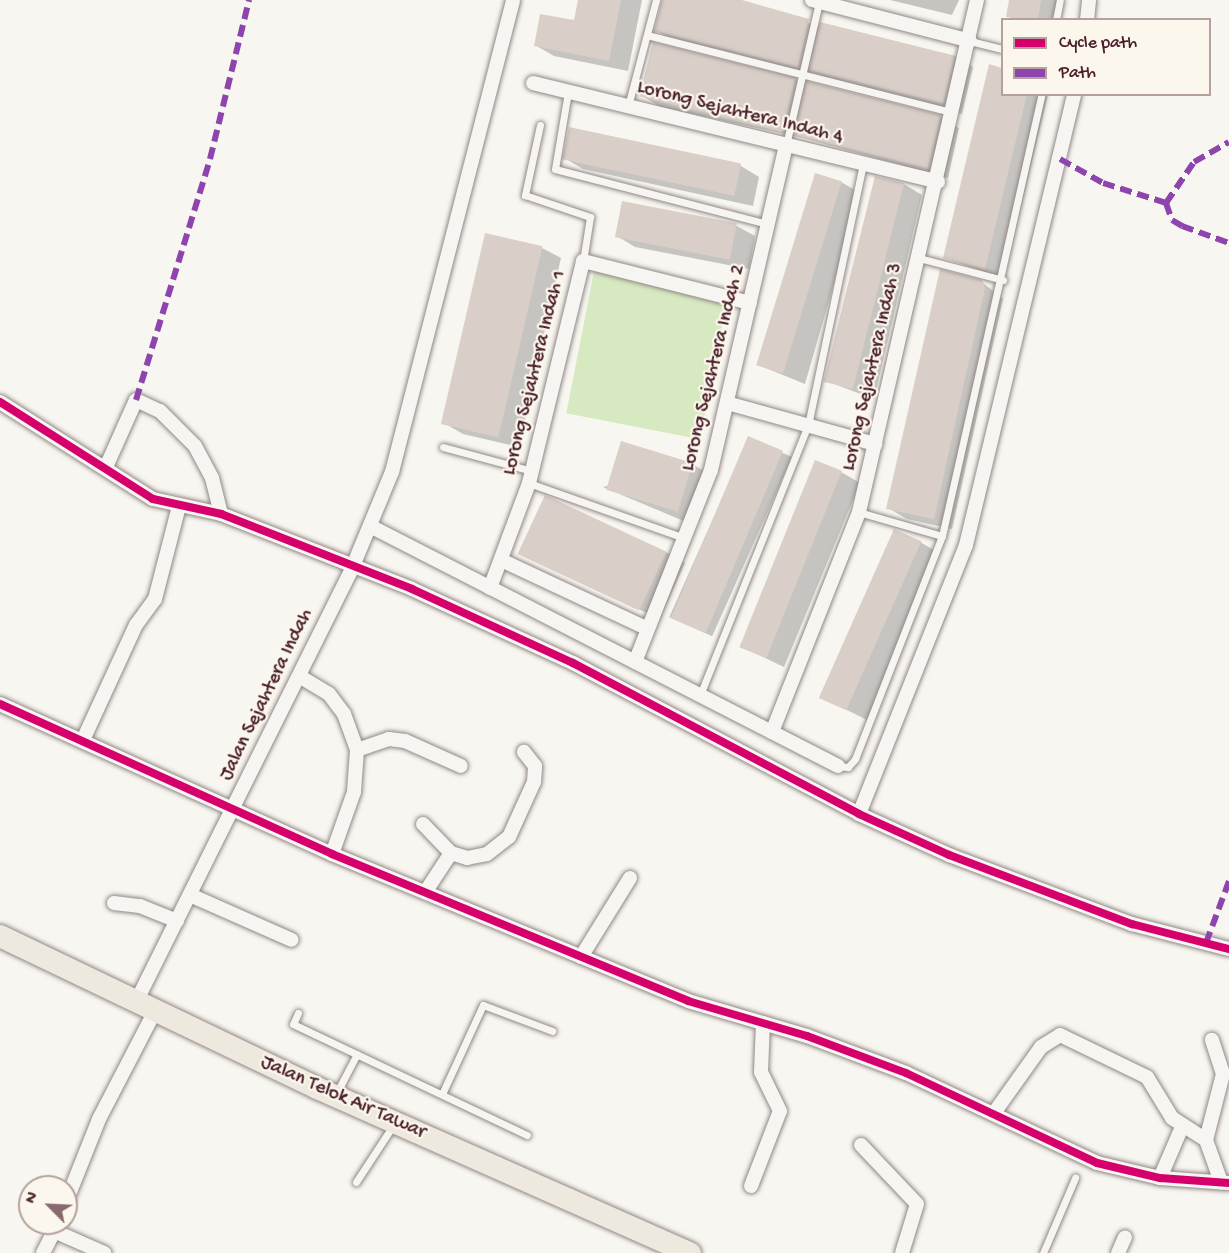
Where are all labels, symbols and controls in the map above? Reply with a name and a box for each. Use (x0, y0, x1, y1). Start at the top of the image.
legend (1001, 18, 1211, 96)
text: Cycle path (1059, 33, 1137, 54)
text: Path (1059, 63, 1096, 84)
street label: Lorong Sejahtera Indah 4 (634, 76, 846, 150)
street label: Lorong Sejahtera Indah 3 (837, 261, 909, 473)
street label: Lorong Sejahtera Indah 2 (677, 262, 751, 474)
street label: Lorong Sejahtera Indah 1 (498, 268, 572, 478)
street label: Jalan Sejahtera Indah (215, 605, 319, 785)
street label: Jalan Telok Air Tawar (257, 1051, 429, 1145)
north arrow (18, 1175, 78, 1235)
text: N (22, 1190, 44, 1207)

